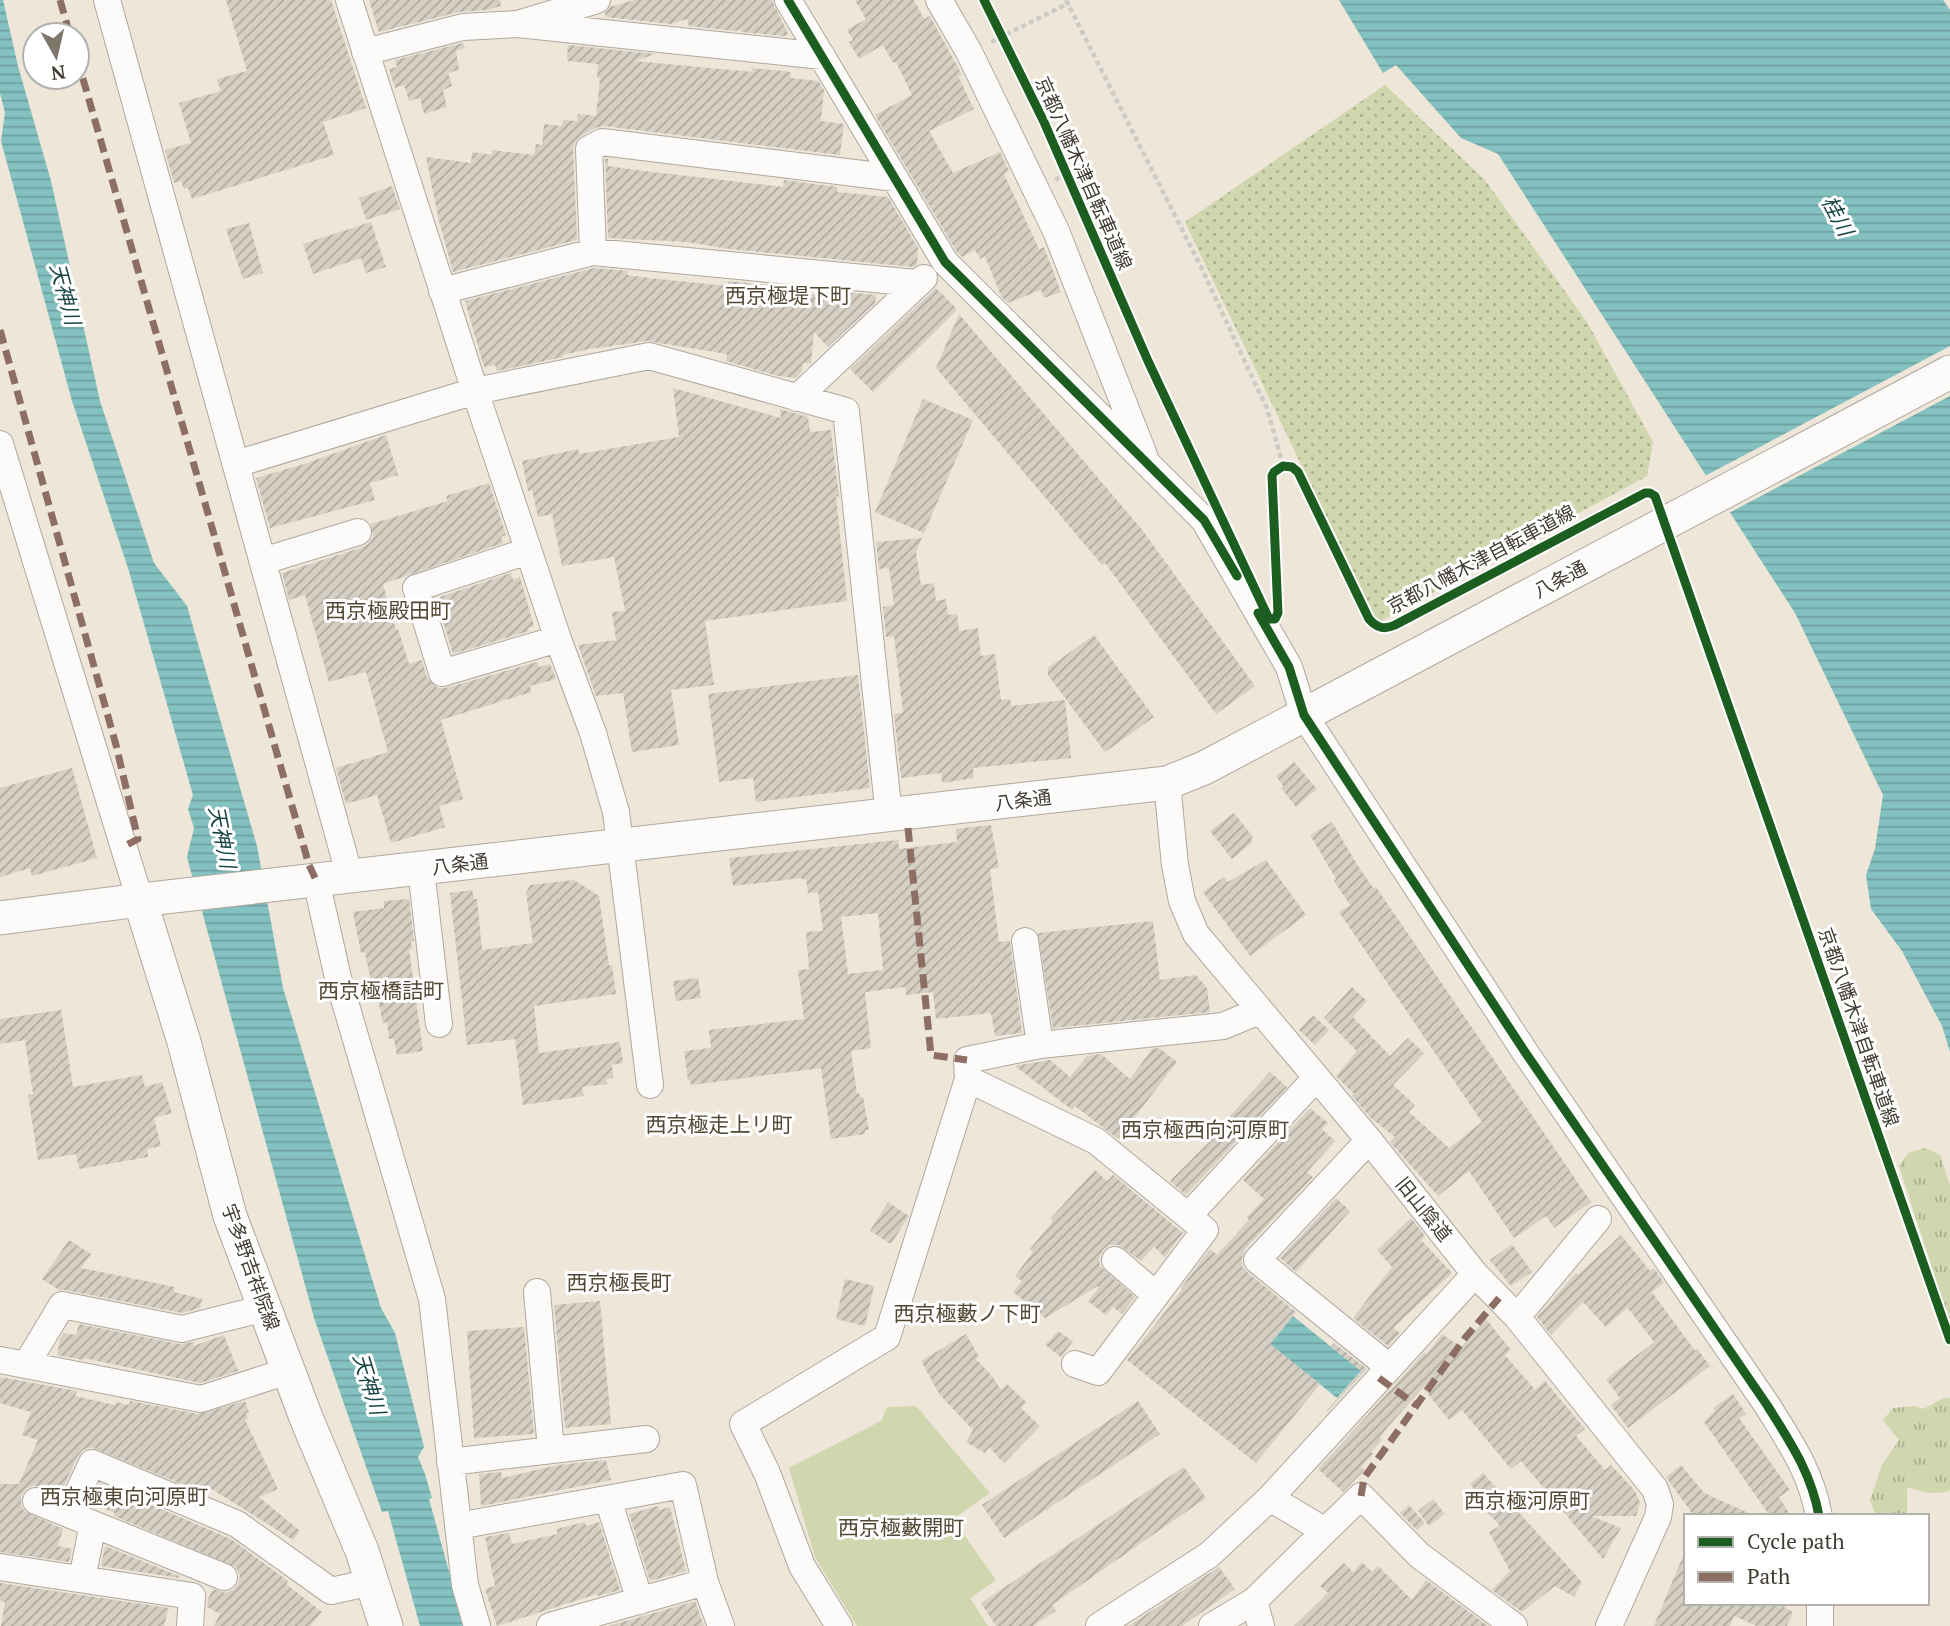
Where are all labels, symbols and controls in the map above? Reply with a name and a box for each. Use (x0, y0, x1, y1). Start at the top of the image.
north arrow (21, 21, 91, 91)
text: N (49, 60, 67, 87)
street label: 京都八幡木津自転車道線 (1031, 72, 1138, 273)
water label: 桂川 (1816, 190, 1861, 242)
water label: 天神川 (44, 260, 88, 330)
district label: 西京極堤下町 (725, 281, 851, 309)
street label: 京都八幡木津自転車道線 (1383, 498, 1579, 619)
street label: 八条通 (1529, 554, 1591, 603)
district label: 西京極殿田町 (325, 596, 451, 624)
street label: 八条通 (993, 784, 1053, 815)
water label: 天神川 (203, 803, 243, 872)
street label: 八条通 (430, 848, 490, 879)
street label: 京都八幡木津自転車道線 (1814, 924, 1905, 1130)
district label: 西京極橋詰町 (318, 976, 444, 1004)
district label: 西京極走上リ町 (646, 1110, 793, 1138)
district label: 西京極西向河原町 (1121, 1115, 1289, 1143)
street label: 旧山陰道 (1391, 1171, 1458, 1246)
street label: 宇多野吉祥院線 (217, 1200, 286, 1334)
district label: 西京極長町 (567, 1268, 672, 1296)
district label: 西京極藪ノ下町 (894, 1299, 1041, 1327)
water label: 天神川 (347, 1349, 393, 1420)
district label: 西京極東向河原町 (40, 1482, 208, 1510)
district label: 西京極河原町 (1464, 1486, 1590, 1514)
district label: 西京極藪開町 (838, 1513, 964, 1541)
legend (1684, 1514, 1929, 1605)
text: Cycle path (1747, 1527, 1845, 1555)
text: Path (1747, 1562, 1790, 1590)

